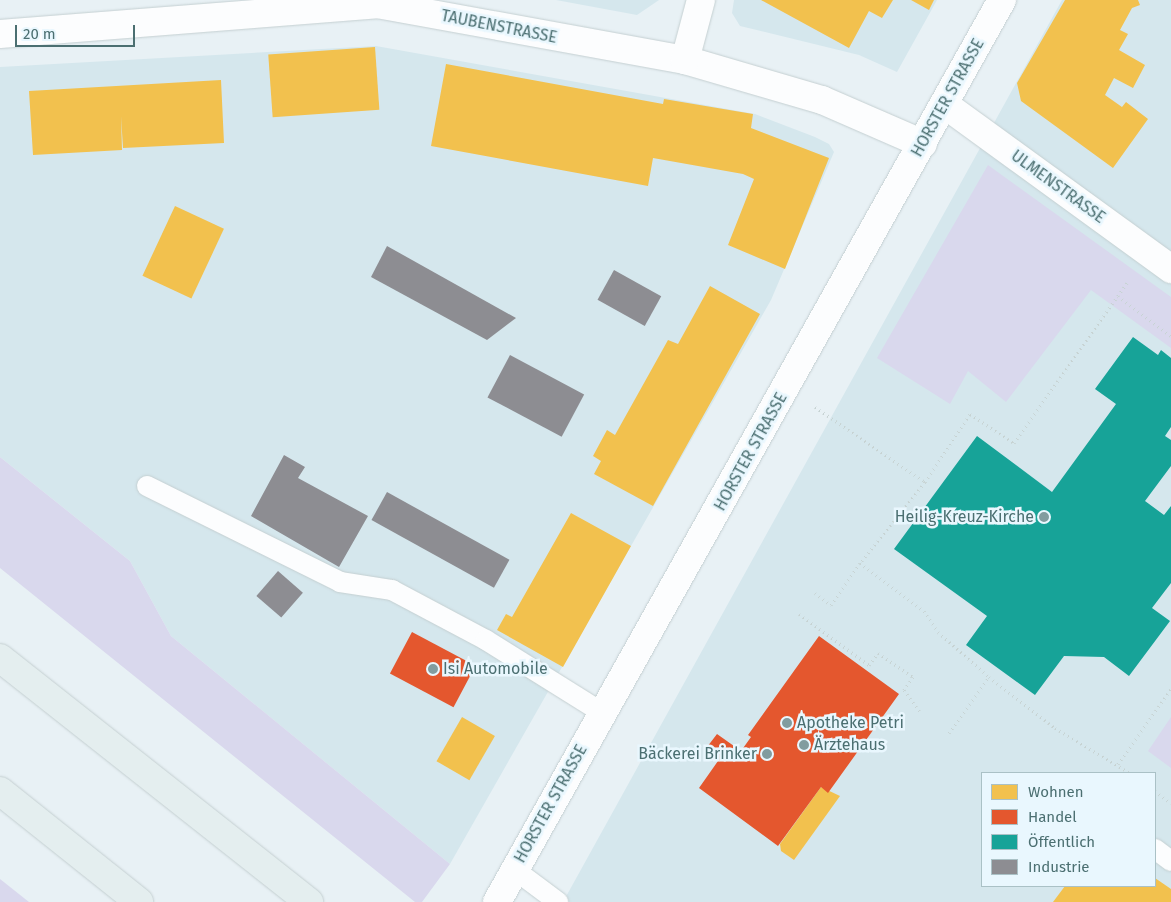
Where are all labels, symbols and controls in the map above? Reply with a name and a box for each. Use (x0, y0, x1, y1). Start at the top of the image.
street label: TAUBENSTRASSE (439, 6, 559, 48)
scale bar (18, 15, 138, 47)
text: 20 m (23, 25, 56, 43)
street label: HORSTER STRASSE (908, 36, 988, 160)
street label: ULMENSTRASSE (1007, 146, 1109, 228)
street label: HORSTER STRASSE (711, 390, 791, 514)
place label: Heilig-Kreuz-Kirche (895, 507, 1034, 527)
marker: Heilig-Kreuz-Kirche (1038, 511, 1050, 523)
place label: Isi Automobile (443, 659, 548, 679)
marker: Isi Automobile (427, 663, 439, 675)
place label: Apotheke Petri (797, 713, 904, 733)
marker: Apotheke Petri (781, 717, 793, 729)
place label: Ärztehaus (814, 735, 885, 755)
marker: Ärztehaus (798, 739, 810, 751)
street label: HORSTER STRASSE (511, 742, 591, 866)
place label: Bäckerei Brinker (638, 744, 757, 764)
marker: Bäckerei Brinker (761, 748, 773, 760)
legend (981, 772, 1156, 887)
text: Wohnen (1028, 783, 1084, 801)
text: Handel (1028, 808, 1077, 826)
text: Öffentlich (1028, 833, 1095, 851)
text: Industrie (1028, 858, 1090, 876)

